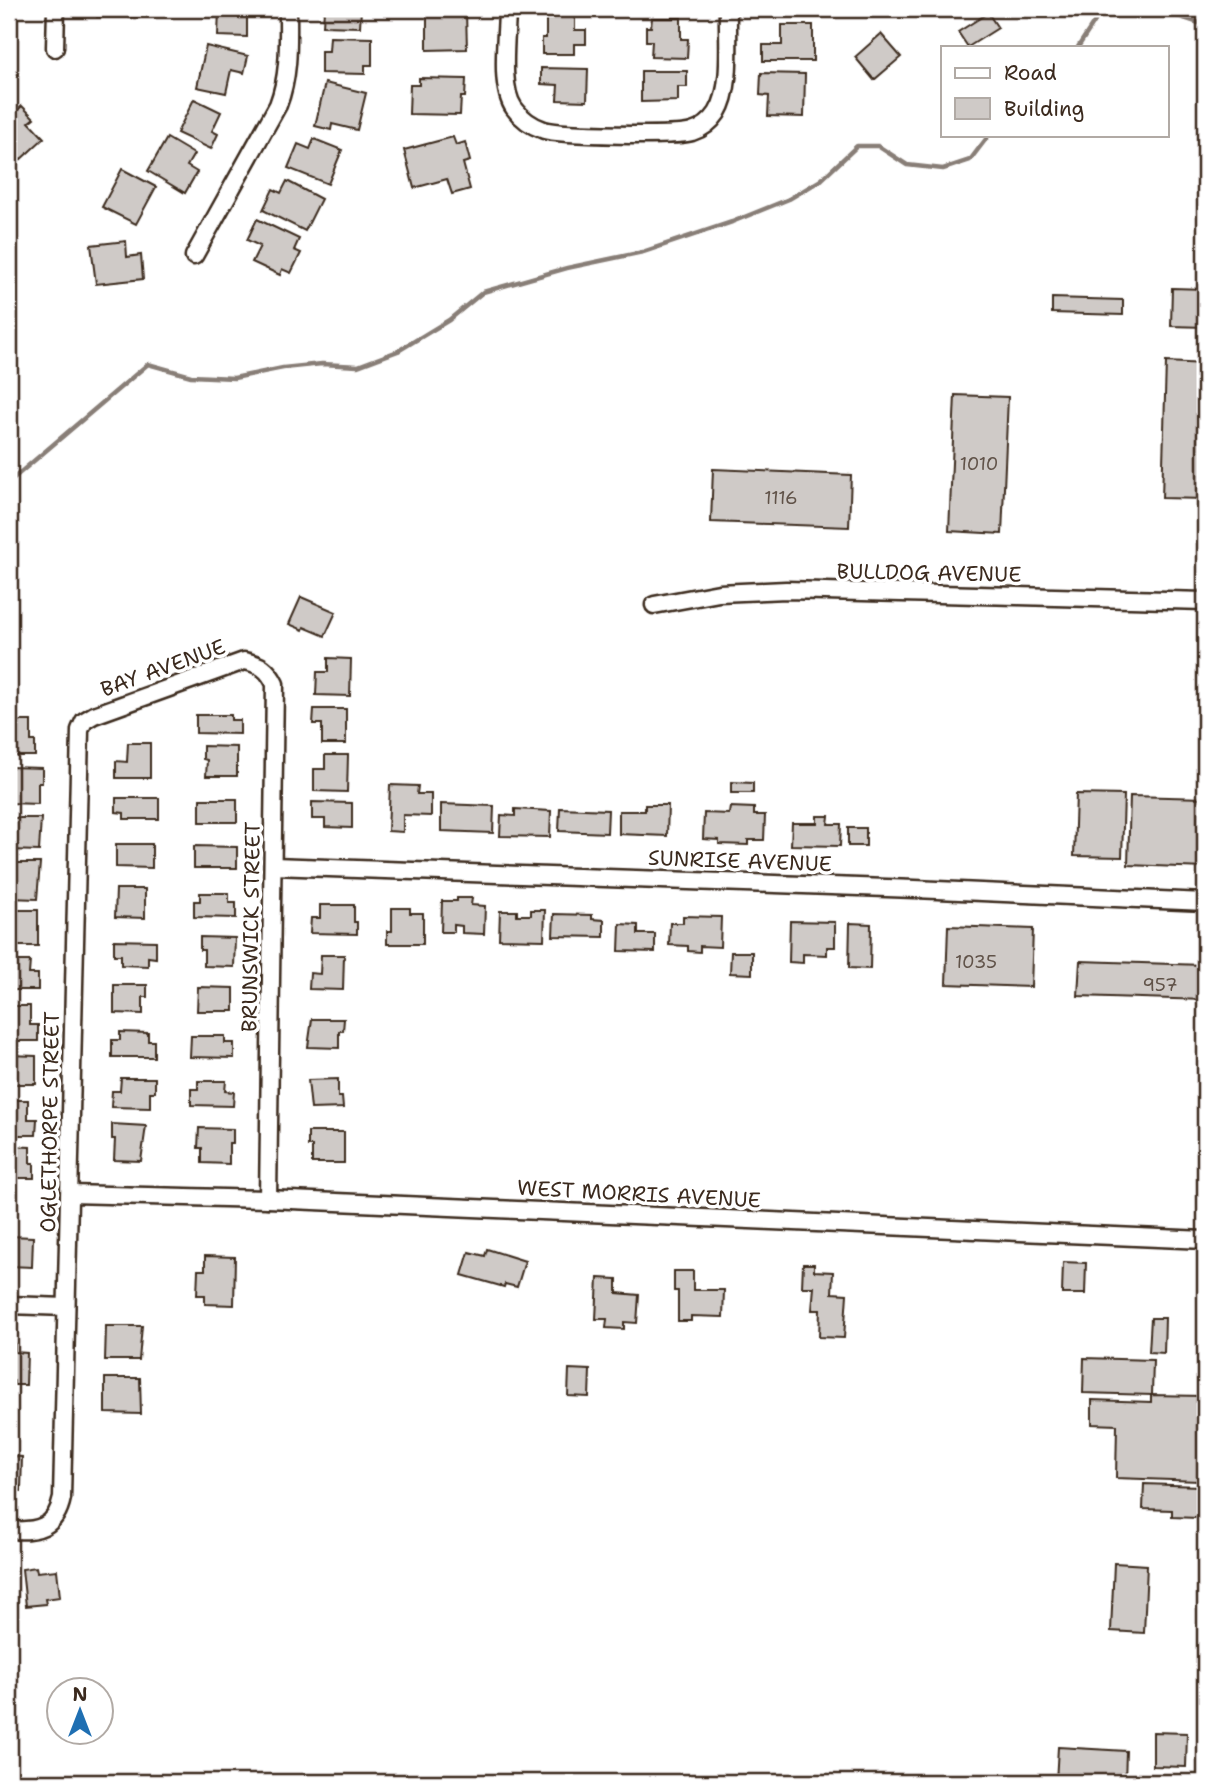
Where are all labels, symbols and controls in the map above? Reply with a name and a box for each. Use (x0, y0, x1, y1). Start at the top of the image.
legend (941, 46, 1168, 136)
text: Road (1004, 59, 1057, 87)
text: Building (1004, 95, 1084, 123)
house number: 1010 (960, 452, 998, 476)
house number: 1116 (764, 486, 798, 510)
street label: BULLDOG AVENUE (836, 557, 1022, 589)
street label: BAY AVENUE (97, 632, 229, 704)
street label: BRUNSWICK STREET (235, 821, 267, 1032)
street label: SUNRISE AVENUE (648, 844, 832, 878)
house number: 1035 (955, 950, 997, 974)
house number: 957 (1142, 973, 1178, 997)
street label: OGLETHORPE STREET (34, 1011, 66, 1233)
street label: WEST MORRIS AVENUE (516, 1174, 762, 1214)
north arrow (46, 1676, 116, 1746)
text: N (72, 1682, 88, 1707)

